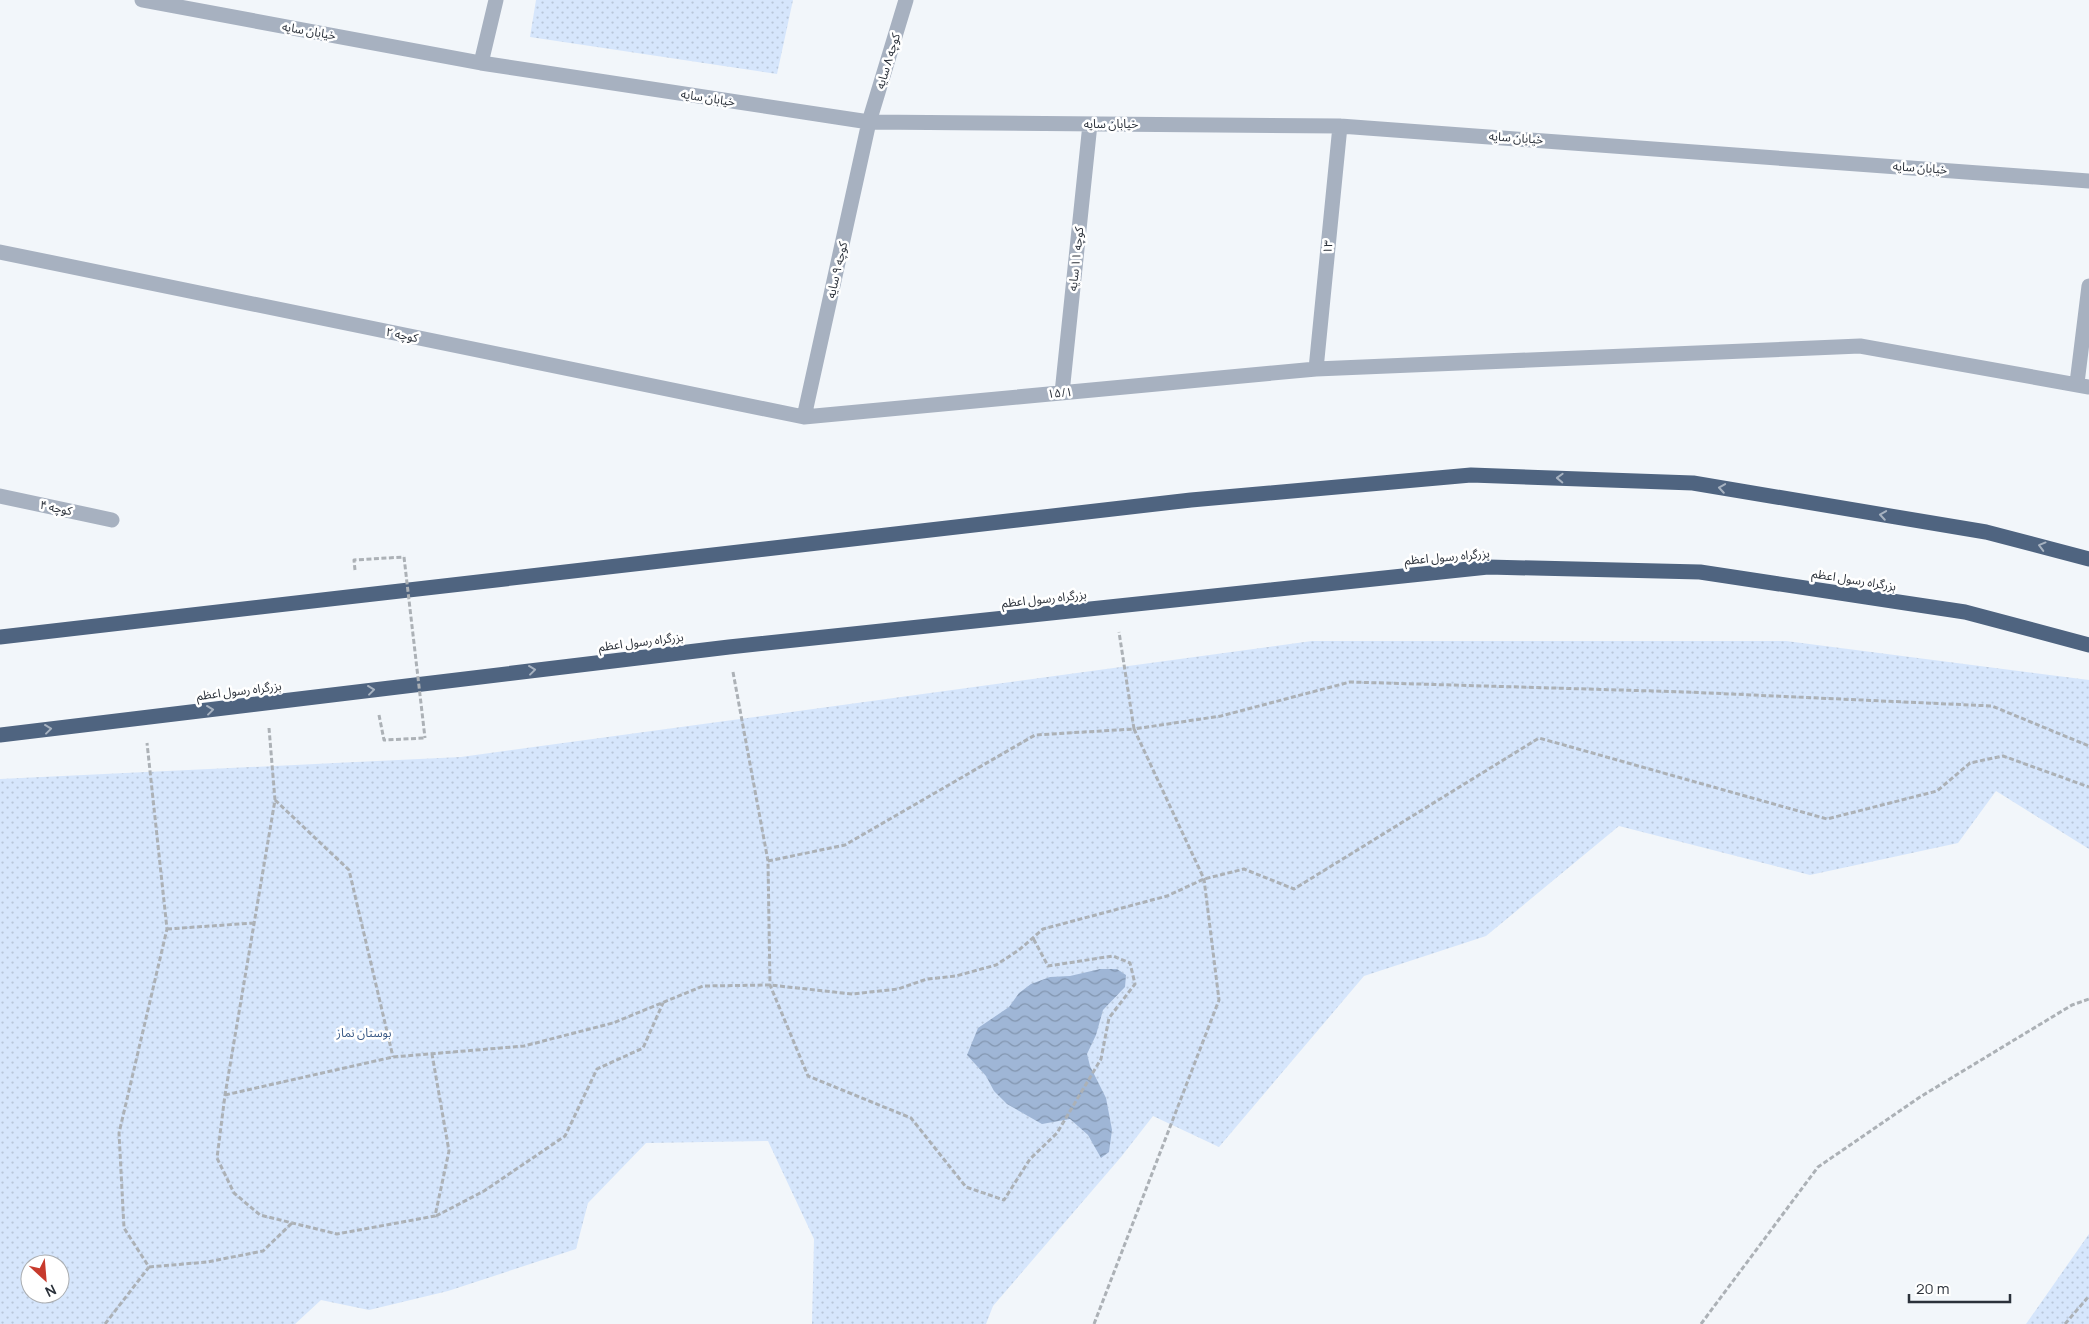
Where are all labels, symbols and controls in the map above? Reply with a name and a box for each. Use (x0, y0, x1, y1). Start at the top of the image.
street label: خیابان سایه (281, 17, 337, 44)
street label: کوچه ۸ سایه (871, 30, 904, 91)
street label: خیابان سایه (680, 85, 736, 110)
street label: خیابان سایه (1084, 115, 1138, 132)
street label: خیابان سایه (1488, 127, 1544, 148)
street label: خیابان سایه (1892, 157, 1948, 178)
street label: کوچه ۱۱ سایه (1064, 225, 1087, 292)
street label: کوچه ۹ سایه (822, 239, 852, 300)
street label: ۱۳ (1318, 239, 1337, 255)
street label: کوچه ۲ (384, 323, 421, 346)
street label: ۱۵/۱ (1047, 383, 1073, 402)
one-way arrow (1556, 473, 1564, 484)
one-way arrow (1718, 483, 1727, 493)
street label: کوچه ۴ (38, 496, 75, 519)
one-way arrow (1878, 510, 1887, 520)
one-way arrow (2038, 542, 2046, 552)
street label: بزرگراه رسول اعظم (1404, 544, 1490, 570)
street label: بزرگراه رسول اعظم (1810, 564, 1898, 596)
street label: بزرگراه رسول اعظم (1001, 586, 1087, 612)
street label: بزرگراه رسول اعظم (598, 628, 684, 656)
one-way arrow (529, 665, 537, 676)
street label: بزرگراه رسول اعظم (196, 677, 282, 705)
one-way arrow (367, 685, 375, 696)
one-way arrow (205, 705, 214, 715)
one-way arrow (45, 724, 53, 735)
park label: بوستان نماز (336, 1024, 391, 1041)
north arrow (20, 1254, 70, 1304)
scale bar (1909, 1272, 2010, 1304)
text: 20 m (1916, 1278, 1949, 1299)
text: N (42, 1280, 60, 1302)

